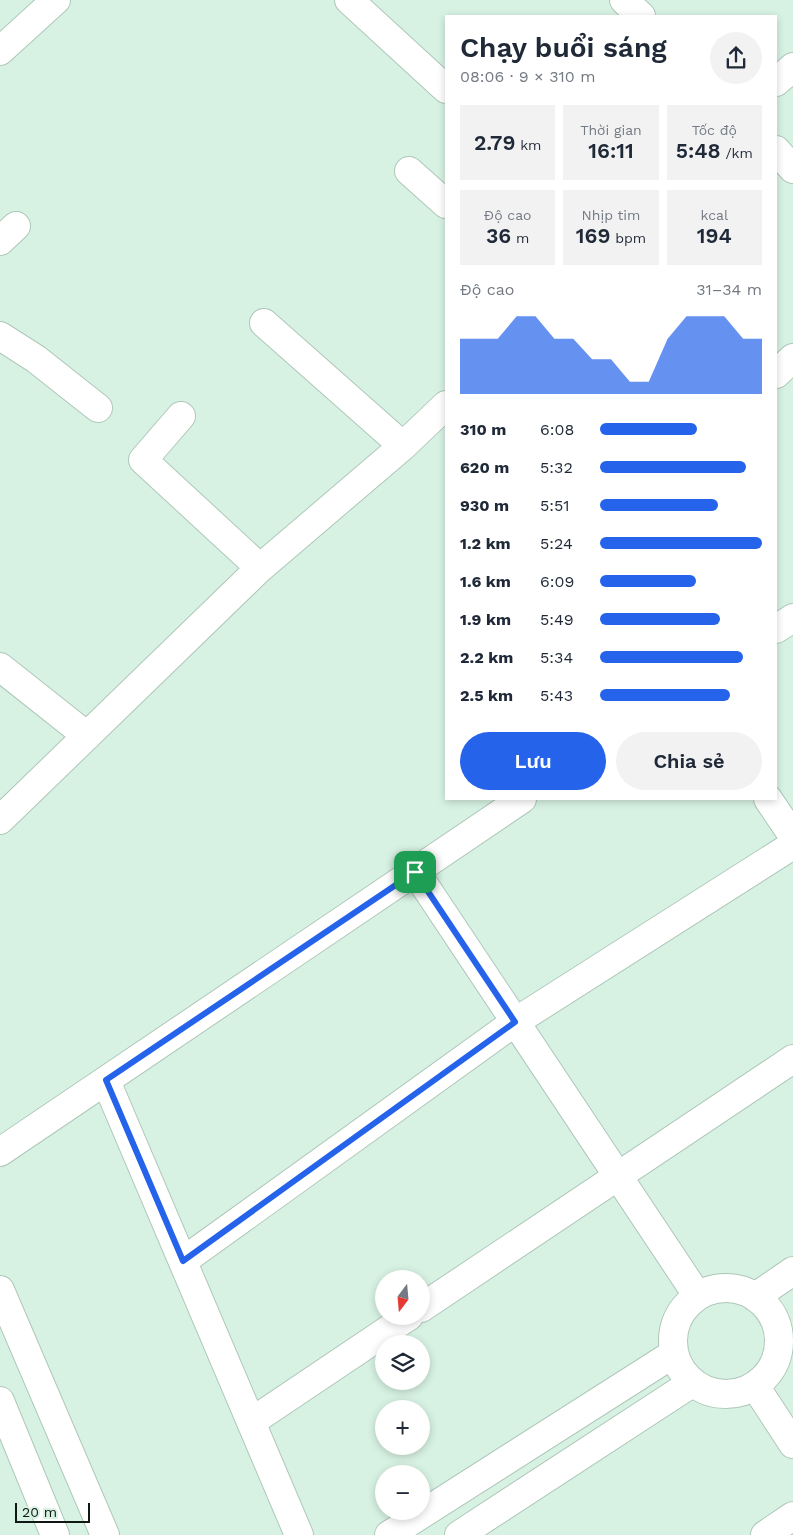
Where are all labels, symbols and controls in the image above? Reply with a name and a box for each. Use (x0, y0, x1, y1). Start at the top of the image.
text: Chạy buổi sáng (460, 31, 667, 64)
button: share (710, 32, 762, 84)
text: 08:06 · 9 × 310 m (460, 67, 595, 86)
text: Thời gian (580, 122, 642, 138)
text: Tốc độ (692, 122, 737, 138)
text: 2.79 (474, 130, 515, 155)
text: km (515, 137, 541, 153)
text: 16:11 (588, 138, 634, 163)
text: 5:48 (676, 138, 721, 163)
text: /km (721, 145, 753, 161)
text: Độ cao (484, 207, 531, 223)
text: Nhịp tim (582, 207, 640, 223)
text: kcal (700, 207, 728, 223)
text: 36 (486, 223, 511, 248)
text: 169 (576, 223, 610, 248)
text: 194 (697, 223, 732, 248)
text: m (511, 230, 529, 246)
text: bpm (610, 230, 646, 246)
text: Độ cao (460, 280, 514, 299)
text: 31–34 m (696, 280, 762, 299)
text: 310 m (460, 420, 506, 439)
text: 6:08 (540, 420, 574, 439)
text: 620 m (460, 458, 509, 477)
text: 5:32 (540, 458, 573, 477)
text: 930 m (460, 496, 509, 515)
text: 5:51 (540, 496, 570, 515)
text: 1.2 km (460, 534, 511, 553)
text: 5:24 (540, 534, 573, 553)
text: 1.6 km (460, 572, 511, 591)
text: 6:09 (540, 572, 574, 591)
text: 1.9 km (460, 610, 511, 629)
text: 5:49 (540, 610, 574, 629)
text: 2.2 km (460, 648, 513, 667)
text: 5:34 (540, 648, 573, 667)
text: 2.5 km (460, 686, 513, 705)
text: 5:43 (540, 686, 573, 705)
button: Lưu (460, 732, 606, 790)
button: Chia sẻ (616, 732, 762, 790)
pin (394, 851, 436, 893)
icon: arrive (401, 858, 429, 886)
north arrow (375, 1270, 430, 1325)
map controls (375, 1270, 430, 1520)
button: layers (375, 1335, 430, 1390)
button: + (375, 1400, 430, 1455)
button: − (375, 1465, 430, 1520)
scale bar (15, 1500, 90, 1523)
text: 20 m (22, 1504, 57, 1520)

